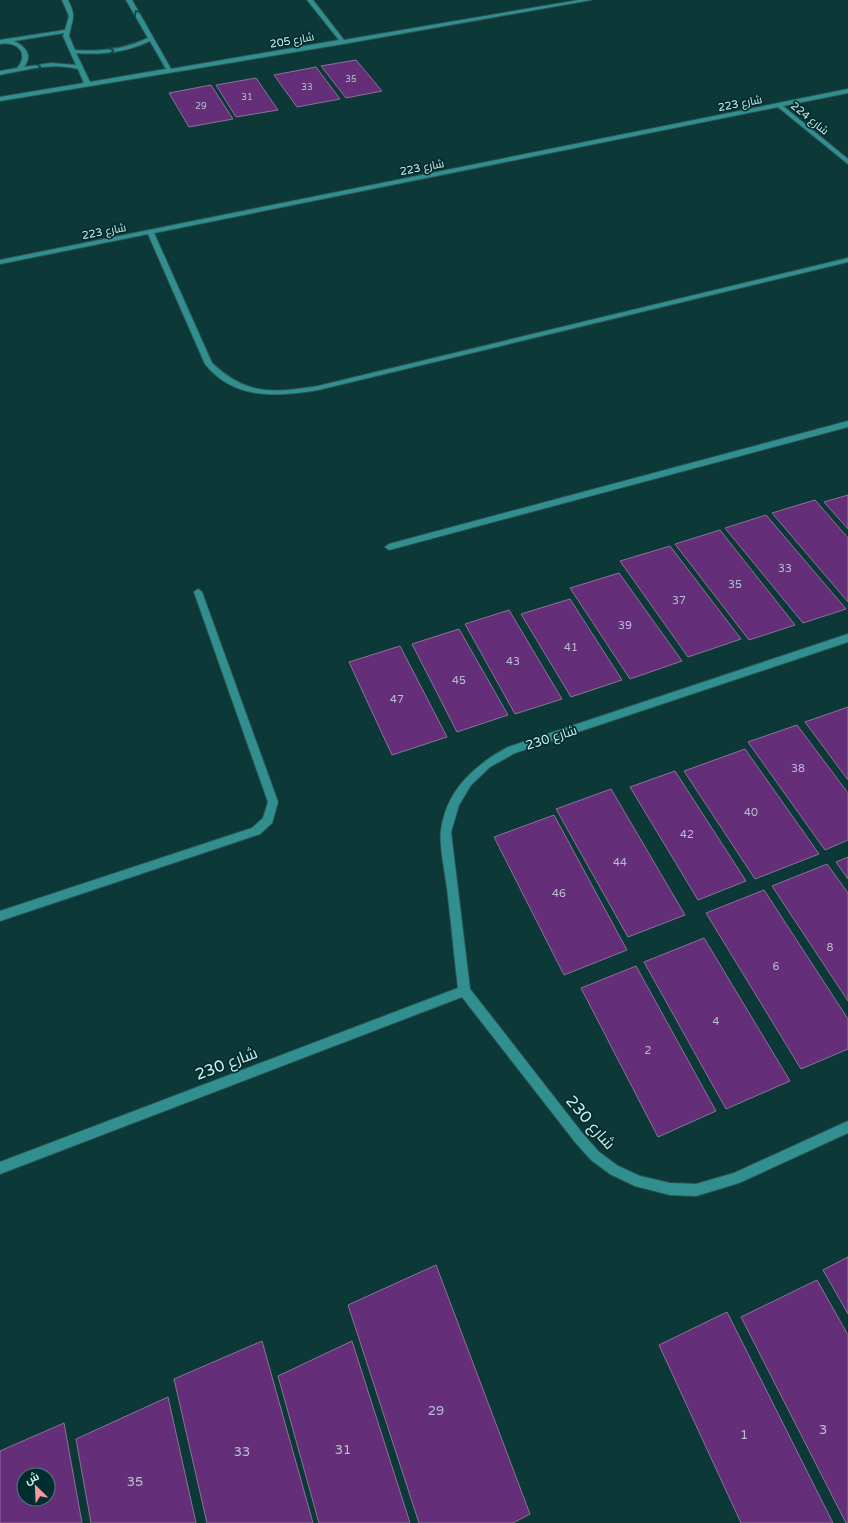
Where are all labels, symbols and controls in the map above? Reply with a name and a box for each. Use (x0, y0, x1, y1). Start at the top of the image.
one-way arrow (134, 10, 141, 17)
street label: شارع 205 (269, 30, 316, 52)
one-way arrow (108, 47, 114, 56)
one-way arrow (35, 63, 42, 71)
house number: 35 (345, 74, 357, 85)
house number: 33 (301, 82, 313, 93)
house number: 31 (241, 92, 253, 103)
street label: شارع 223 (717, 93, 764, 115)
street label: شارع 224 (788, 99, 831, 138)
house number: 29 (195, 101, 207, 112)
street label: شارع 223 (399, 157, 446, 179)
street label: شارع 223 (81, 221, 128, 243)
house number: 33 (778, 562, 792, 575)
house number: 35 (728, 578, 742, 591)
house number: 37 (672, 594, 686, 607)
house number: 39 (618, 619, 632, 632)
house number: 41 (564, 641, 578, 654)
house number: 43 (506, 655, 520, 668)
house number: 45 (452, 674, 466, 687)
house number: 47 (390, 693, 404, 706)
street label: شارع 230 (524, 722, 579, 754)
house number: 38 (791, 762, 805, 775)
house number: 40 (744, 806, 758, 819)
house number: 42 (680, 828, 694, 841)
house number: 44 (613, 856, 627, 869)
house number: 46 (552, 887, 566, 900)
house number: 8 (827, 941, 834, 954)
house number: 6 (773, 960, 780, 973)
house number: 4 (713, 1015, 720, 1028)
street label: شارع 230 (192, 1043, 261, 1086)
house number: 2 (645, 1044, 652, 1057)
street label: شارع 230 (561, 1091, 619, 1155)
house number: 29 (428, 1403, 444, 1419)
house number: 3 (819, 1422, 827, 1438)
house number: 1 (740, 1427, 748, 1443)
house number: 31 (335, 1442, 351, 1458)
house number: 33 (234, 1444, 250, 1460)
north arrow (16, 1467, 56, 1507)
text: ش (23, 1470, 41, 1487)
house number: 35 (127, 1474, 143, 1490)

